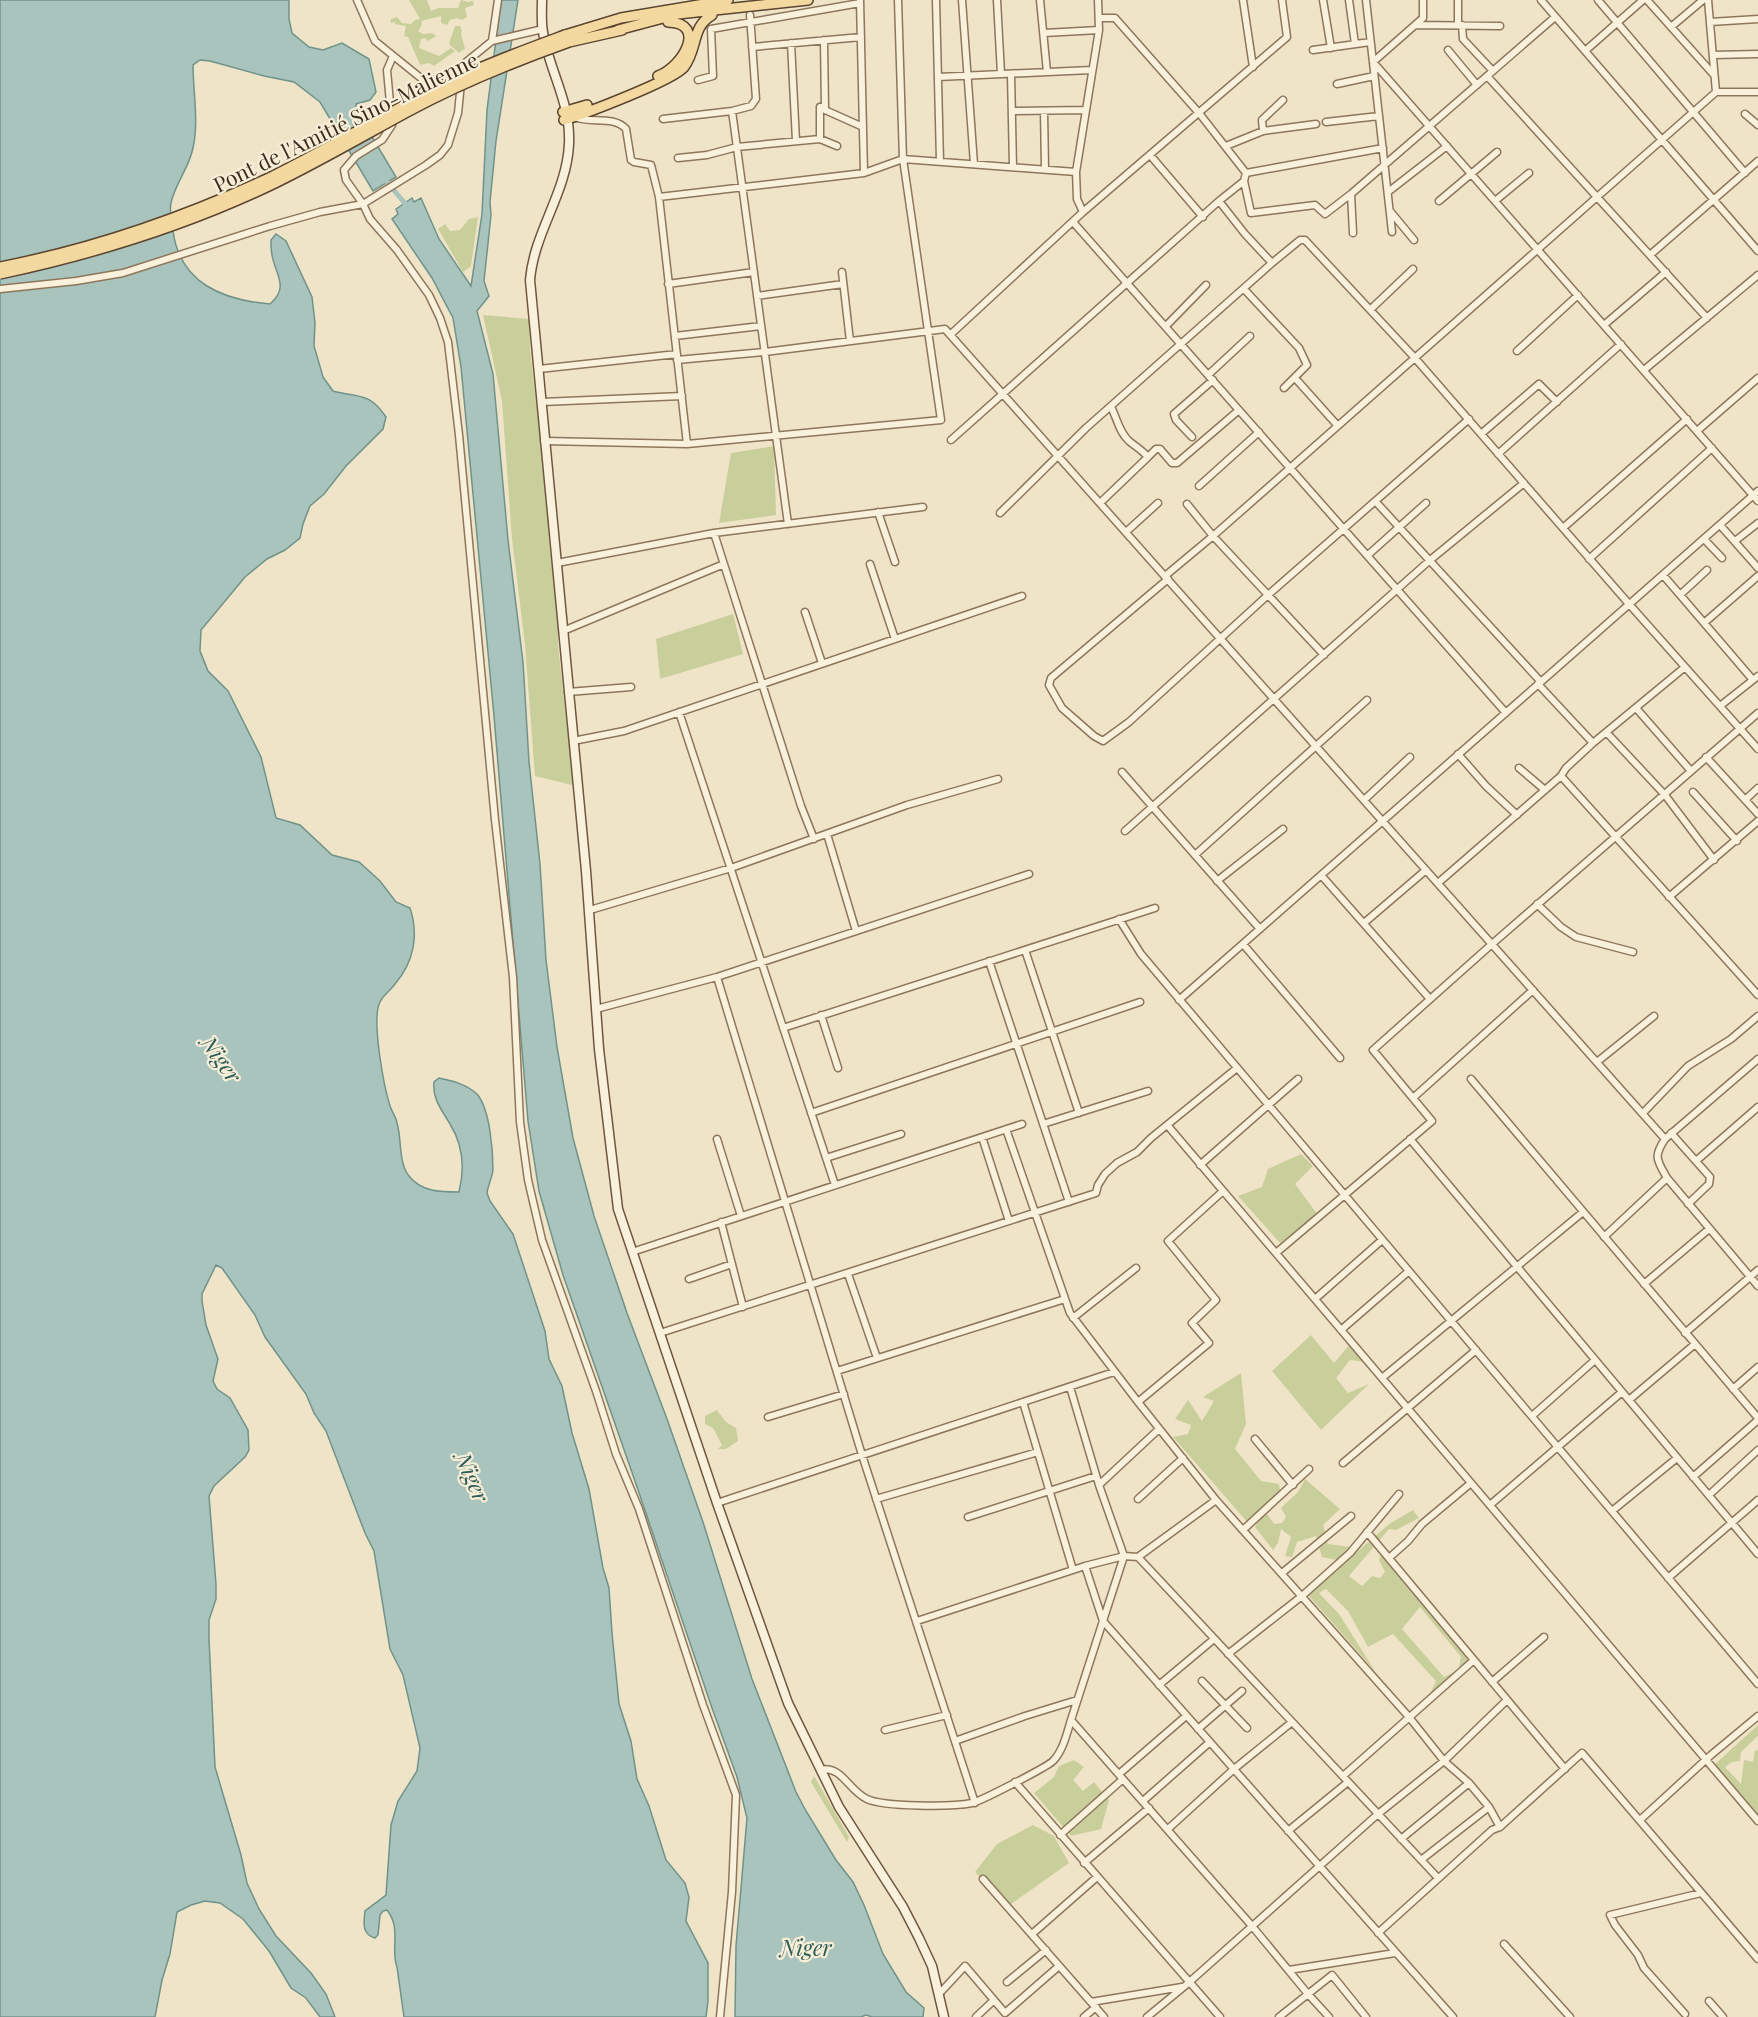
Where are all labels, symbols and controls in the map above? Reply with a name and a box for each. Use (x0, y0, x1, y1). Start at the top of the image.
street label: Pont de l'Amitié Sino-Malienne (208, 45, 482, 198)
water label: Niger (193, 1027, 249, 1089)
water label: Niger (448, 1445, 497, 1507)
water label: Niger (778, 1932, 832, 1962)

